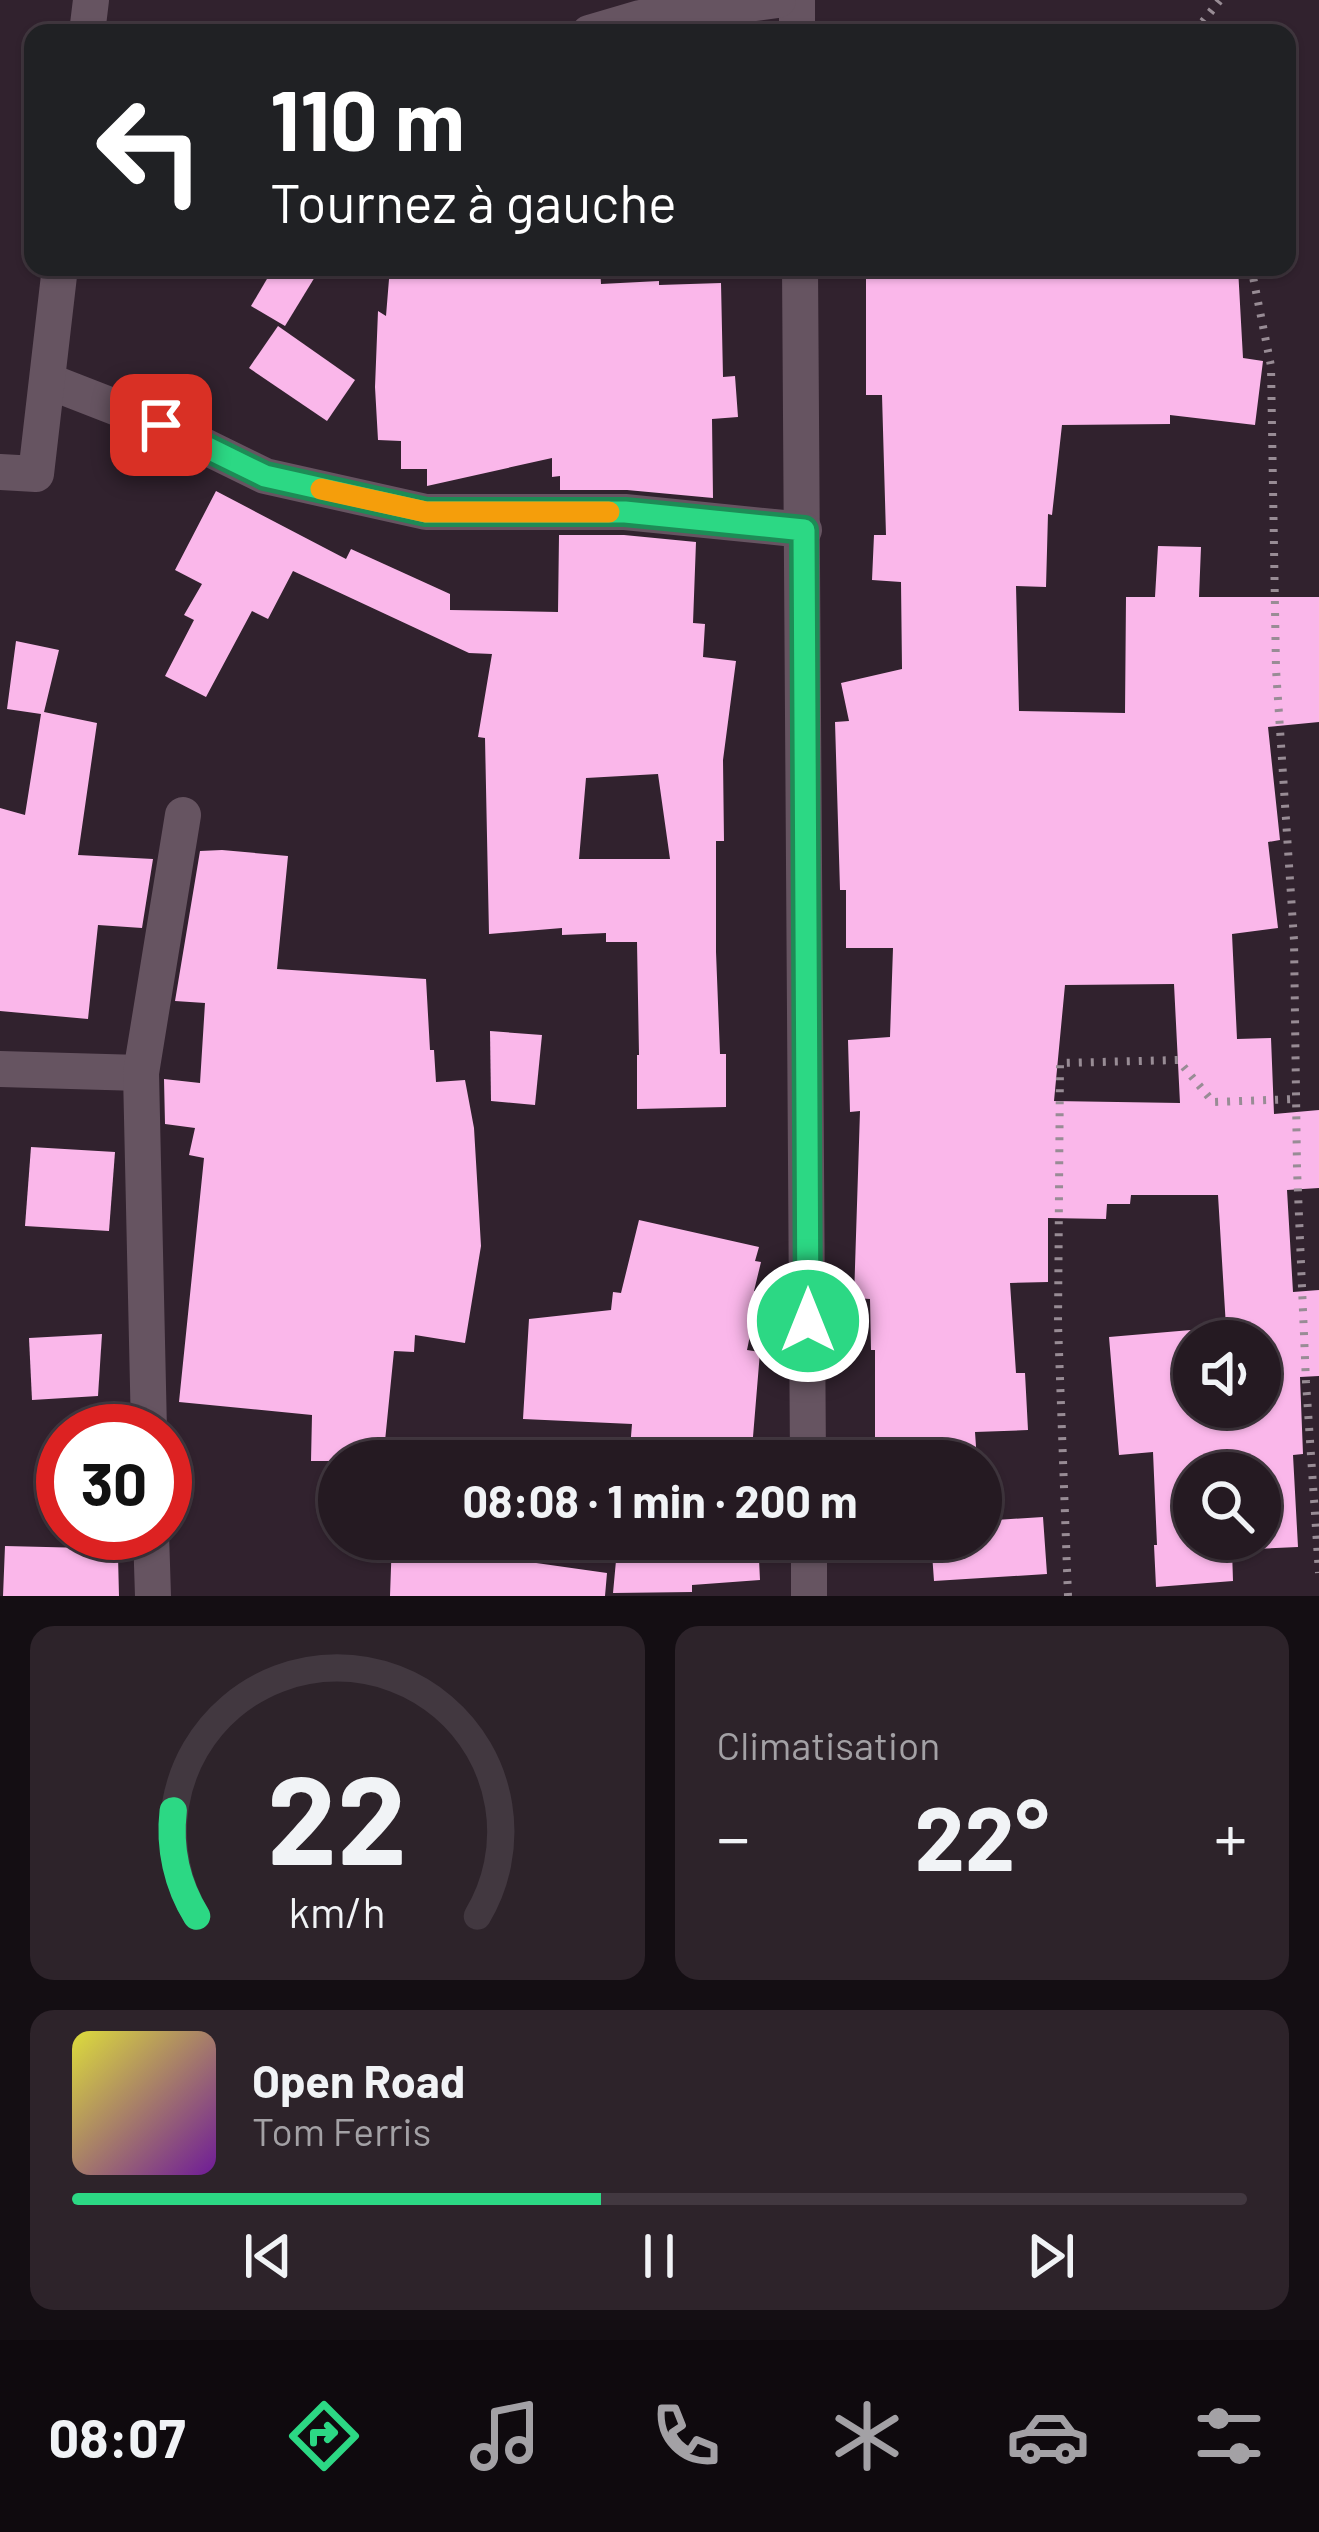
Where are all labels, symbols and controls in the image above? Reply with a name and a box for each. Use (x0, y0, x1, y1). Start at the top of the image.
text: 110 m (270, 67, 465, 168)
icon: left (72, 72, 228, 228)
text: Tournez à gauche (270, 169, 677, 234)
pin (110, 374, 212, 476)
icon: arrive (128, 392, 194, 458)
position arrow (745, 1258, 871, 1384)
map controls (1173, 1320, 1281, 1560)
button: sound (1173, 1320, 1281, 1428)
speed limit sign: 30 (36, 1404, 192, 1560)
button: search (1173, 1452, 1281, 1560)
text: 08:08 · 1 min · 200 m (462, 1473, 858, 1527)
text: Climatisation (717, 1721, 940, 1768)
text: 22 (267, 1740, 407, 1890)
text: 22° (914, 1781, 1049, 1889)
text: − (717, 1796, 750, 1875)
text: + (1214, 1796, 1247, 1875)
text: km/h (289, 1885, 386, 1937)
text: Open Road (252, 2053, 465, 2107)
text: Tom Ferris (252, 2107, 431, 2154)
icon: previous (235, 2223, 301, 2289)
icon: pause (626, 2223, 692, 2289)
icon: next (1018, 2223, 1084, 2289)
icon: directions (282, 2394, 366, 2478)
icon: music (463, 2394, 547, 2478)
icon: phone (644, 2394, 728, 2478)
icon: climate (825, 2394, 909, 2478)
icon: car (1006, 2394, 1090, 2478)
icon: filters (1187, 2394, 1271, 2478)
text: 08:07 (48, 2404, 186, 2469)

